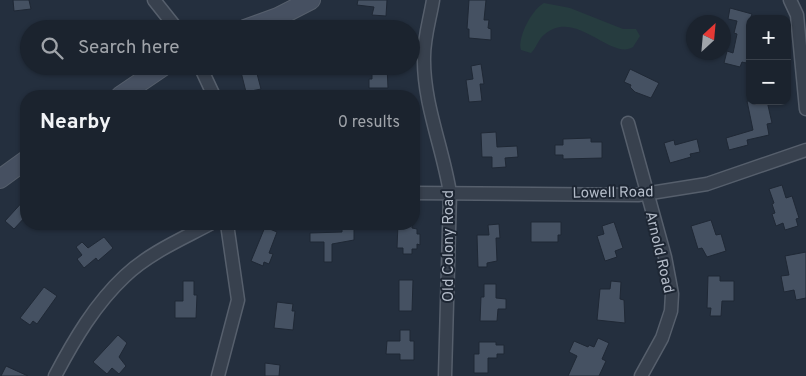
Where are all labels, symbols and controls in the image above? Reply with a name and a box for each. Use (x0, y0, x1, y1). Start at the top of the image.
north arrow (686, 15, 731, 60)
map controls (746, 15, 791, 105)
button: + (746, 15, 791, 60)
search box (20, 20, 420, 75)
icon: search (38, 34, 66, 62)
text: Search here (78, 36, 180, 60)
button: − (746, 60, 791, 105)
text: Nearby (40, 109, 111, 136)
text: 0 results (338, 113, 400, 133)
street label: Lowell Road (572, 183, 654, 204)
street label: Old Colony Road (440, 190, 459, 302)
street label: Arnold Road (640, 209, 677, 295)

